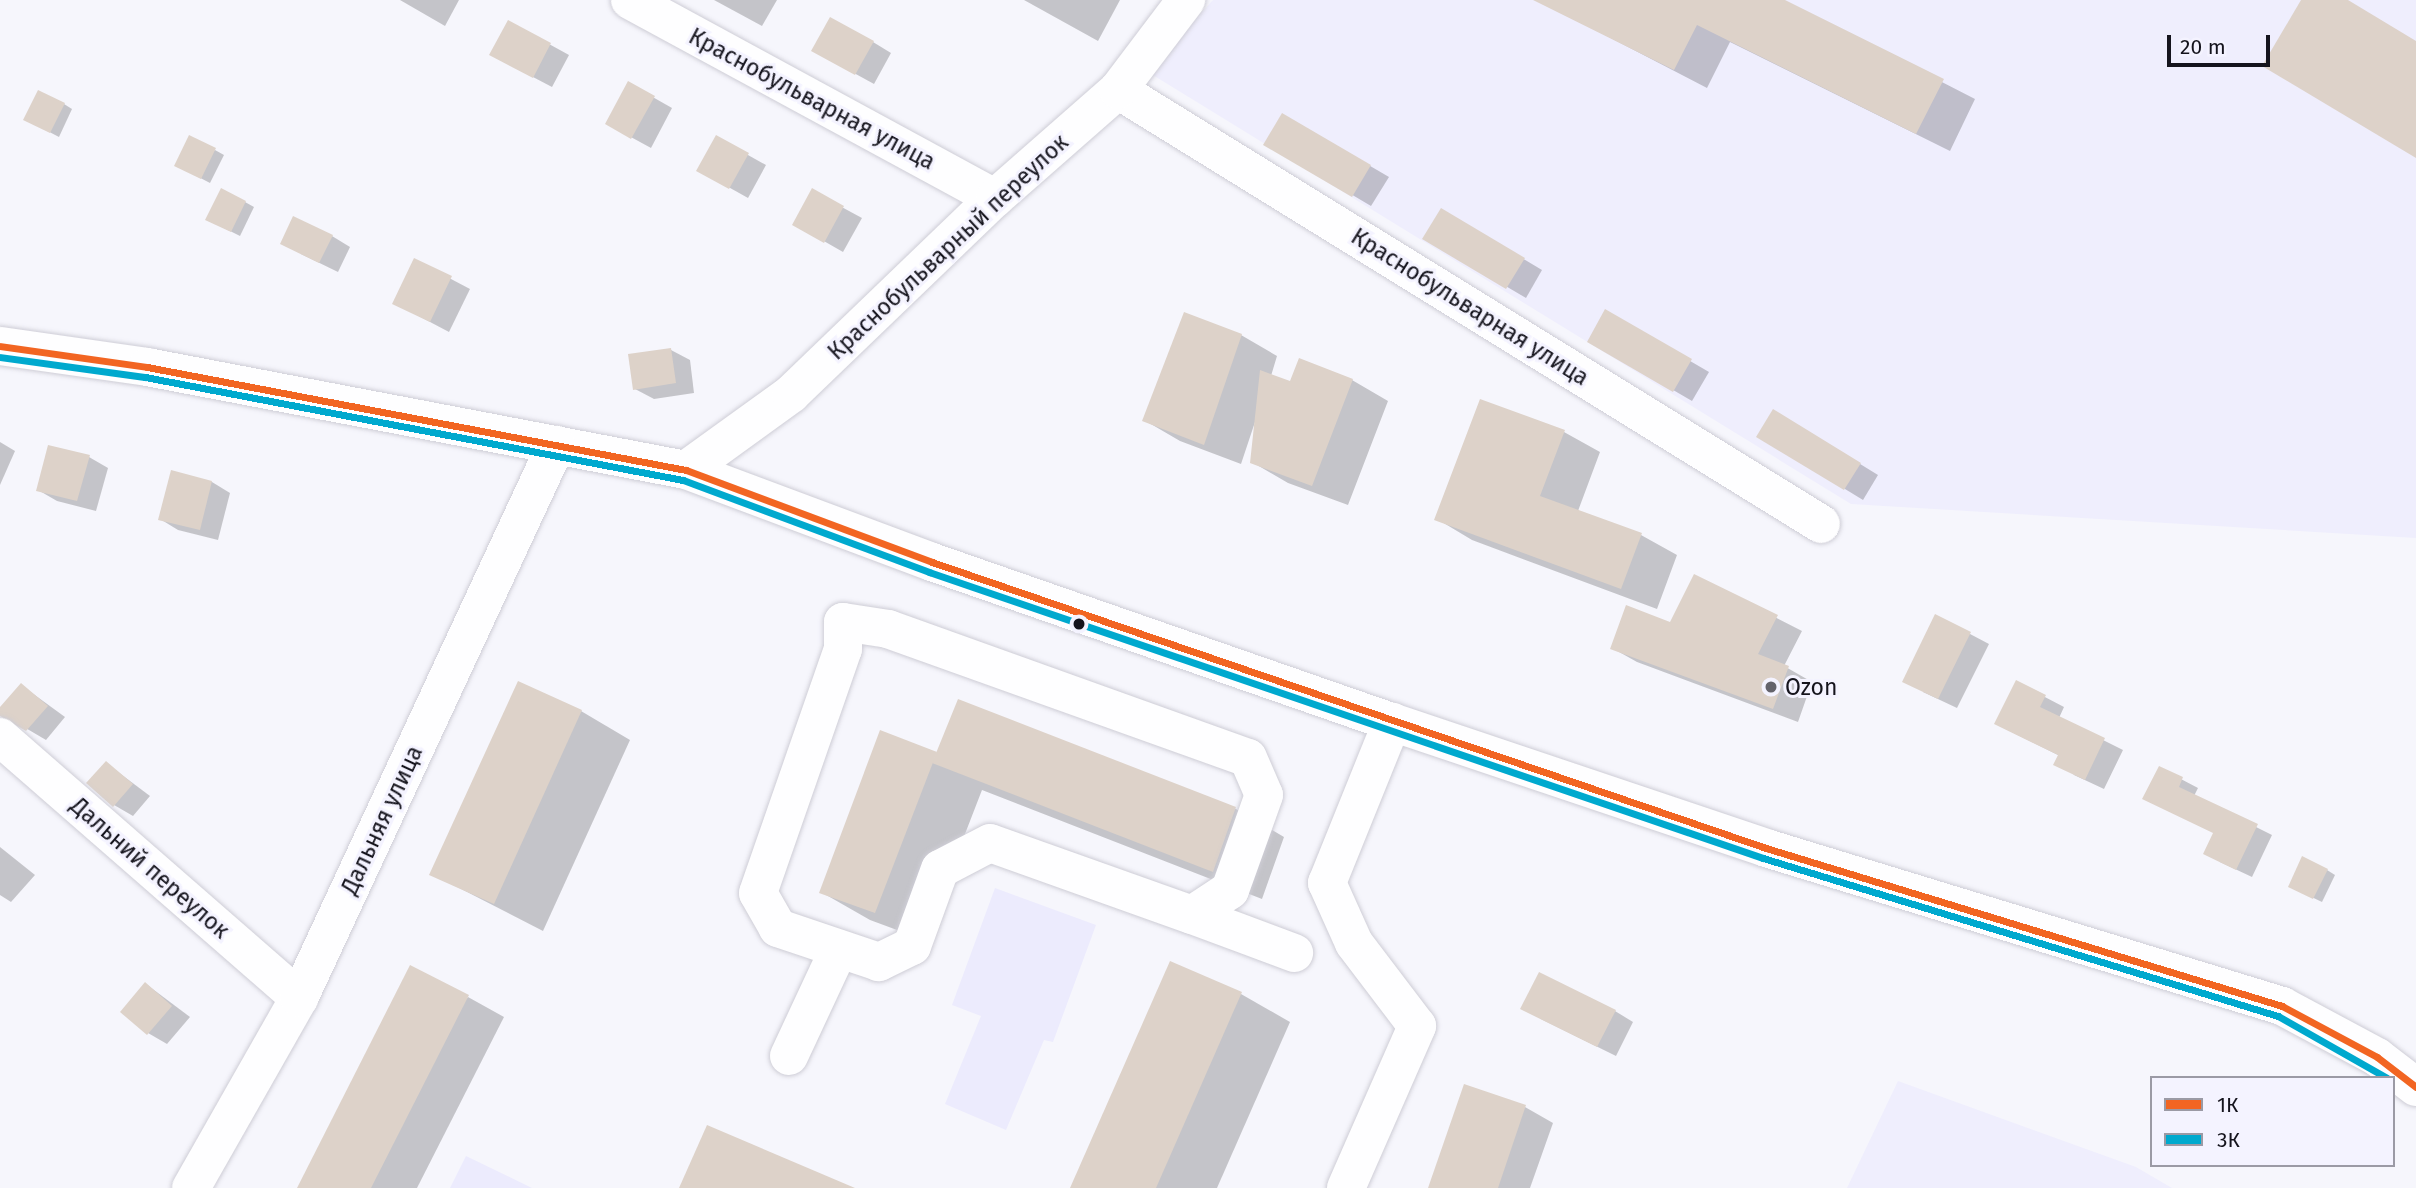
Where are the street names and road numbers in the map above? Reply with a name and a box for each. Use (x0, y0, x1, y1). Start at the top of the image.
street label: Краснобульварная улица (684, 22, 940, 176)
street label: Краснобульварный переулок (822, 128, 1074, 366)
street label: Краснобульварная улица (1346, 222, 1594, 392)
street label: Дальняя улица (336, 741, 428, 899)
street label: Дальний переулок (65, 792, 235, 944)

